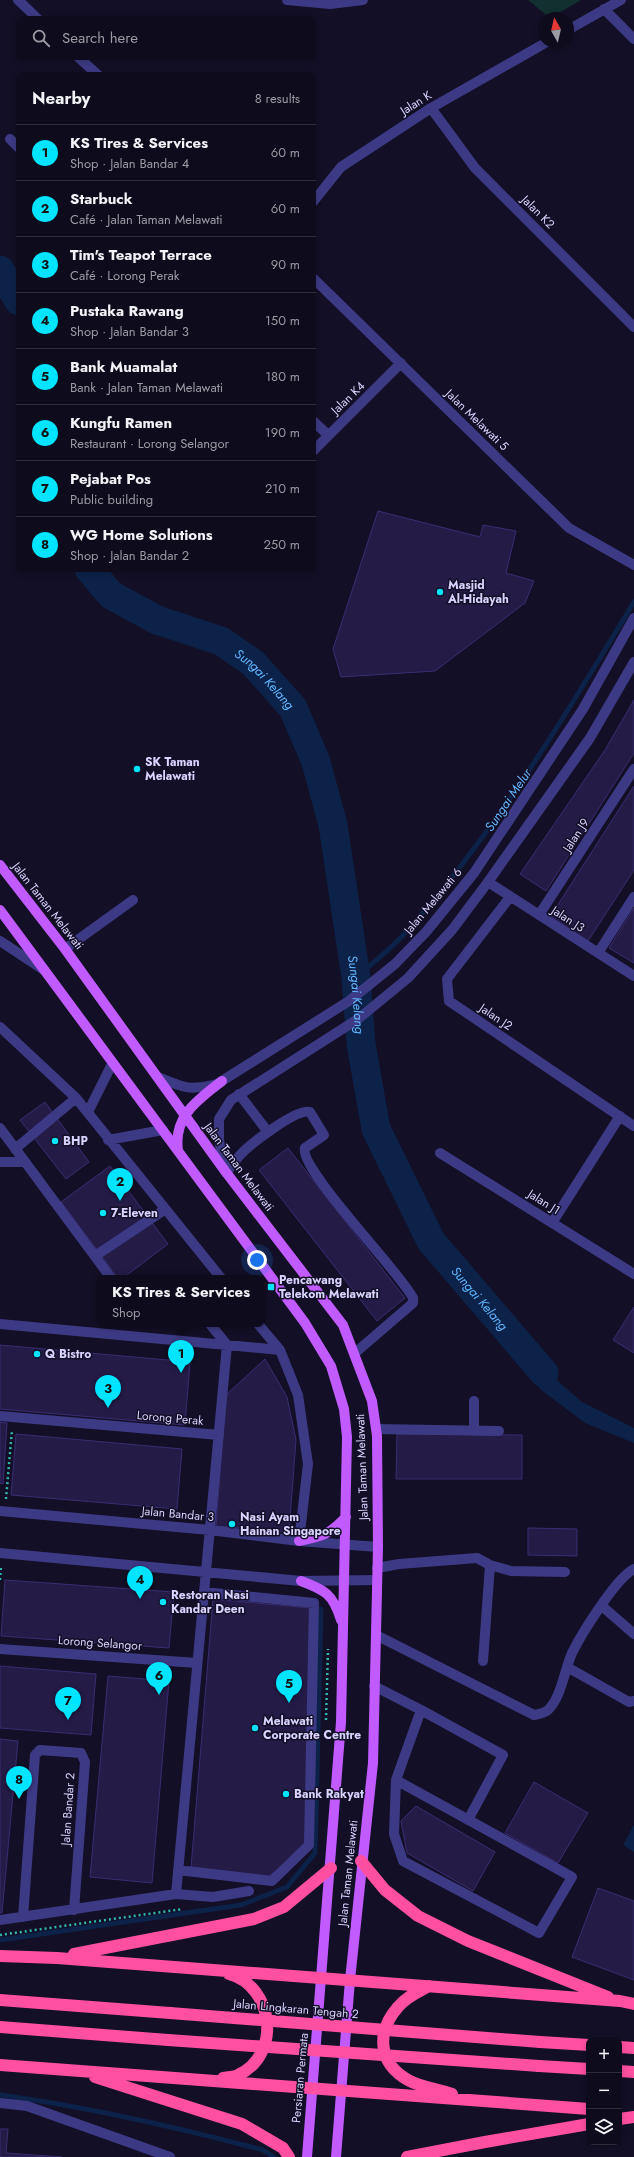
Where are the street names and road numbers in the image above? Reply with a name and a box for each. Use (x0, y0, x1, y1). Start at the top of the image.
street label: Jalan K (395, 86, 435, 121)
street label: Jalan K2 (516, 190, 559, 233)
street label: Jalan K4 (326, 377, 369, 420)
street label: Jalan Melawati 5 (440, 384, 513, 455)
street label: Jalan J9 (557, 815, 594, 857)
street label: Jalan Taman Melawati (7, 857, 88, 954)
street label: Jalan Melawati 6 (398, 864, 466, 940)
street label: Jalan J3 (546, 900, 589, 937)
street label: Jalan J2 (474, 998, 516, 1035)
street label: Jalan Taman Melawati (199, 1117, 278, 1215)
street label: Jalan J1 (523, 1184, 564, 1219)
street label: Lorong Perak (136, 1406, 205, 1430)
street label: Jalan Taman Melawati (351, 1413, 373, 1523)
street label: Jalan Bandar 3 (139, 1502, 215, 1526)
street label: Lorong Selangor (57, 1631, 144, 1655)
street label: Jalan Bandar 2 (56, 1772, 80, 1848)
street label: Jalan Taman Melawati (333, 1819, 363, 1929)
street label: Jalan Lingkaran Tengah 2 (231, 1994, 360, 2023)
street label: Persiaran Permata (287, 2032, 313, 2124)

